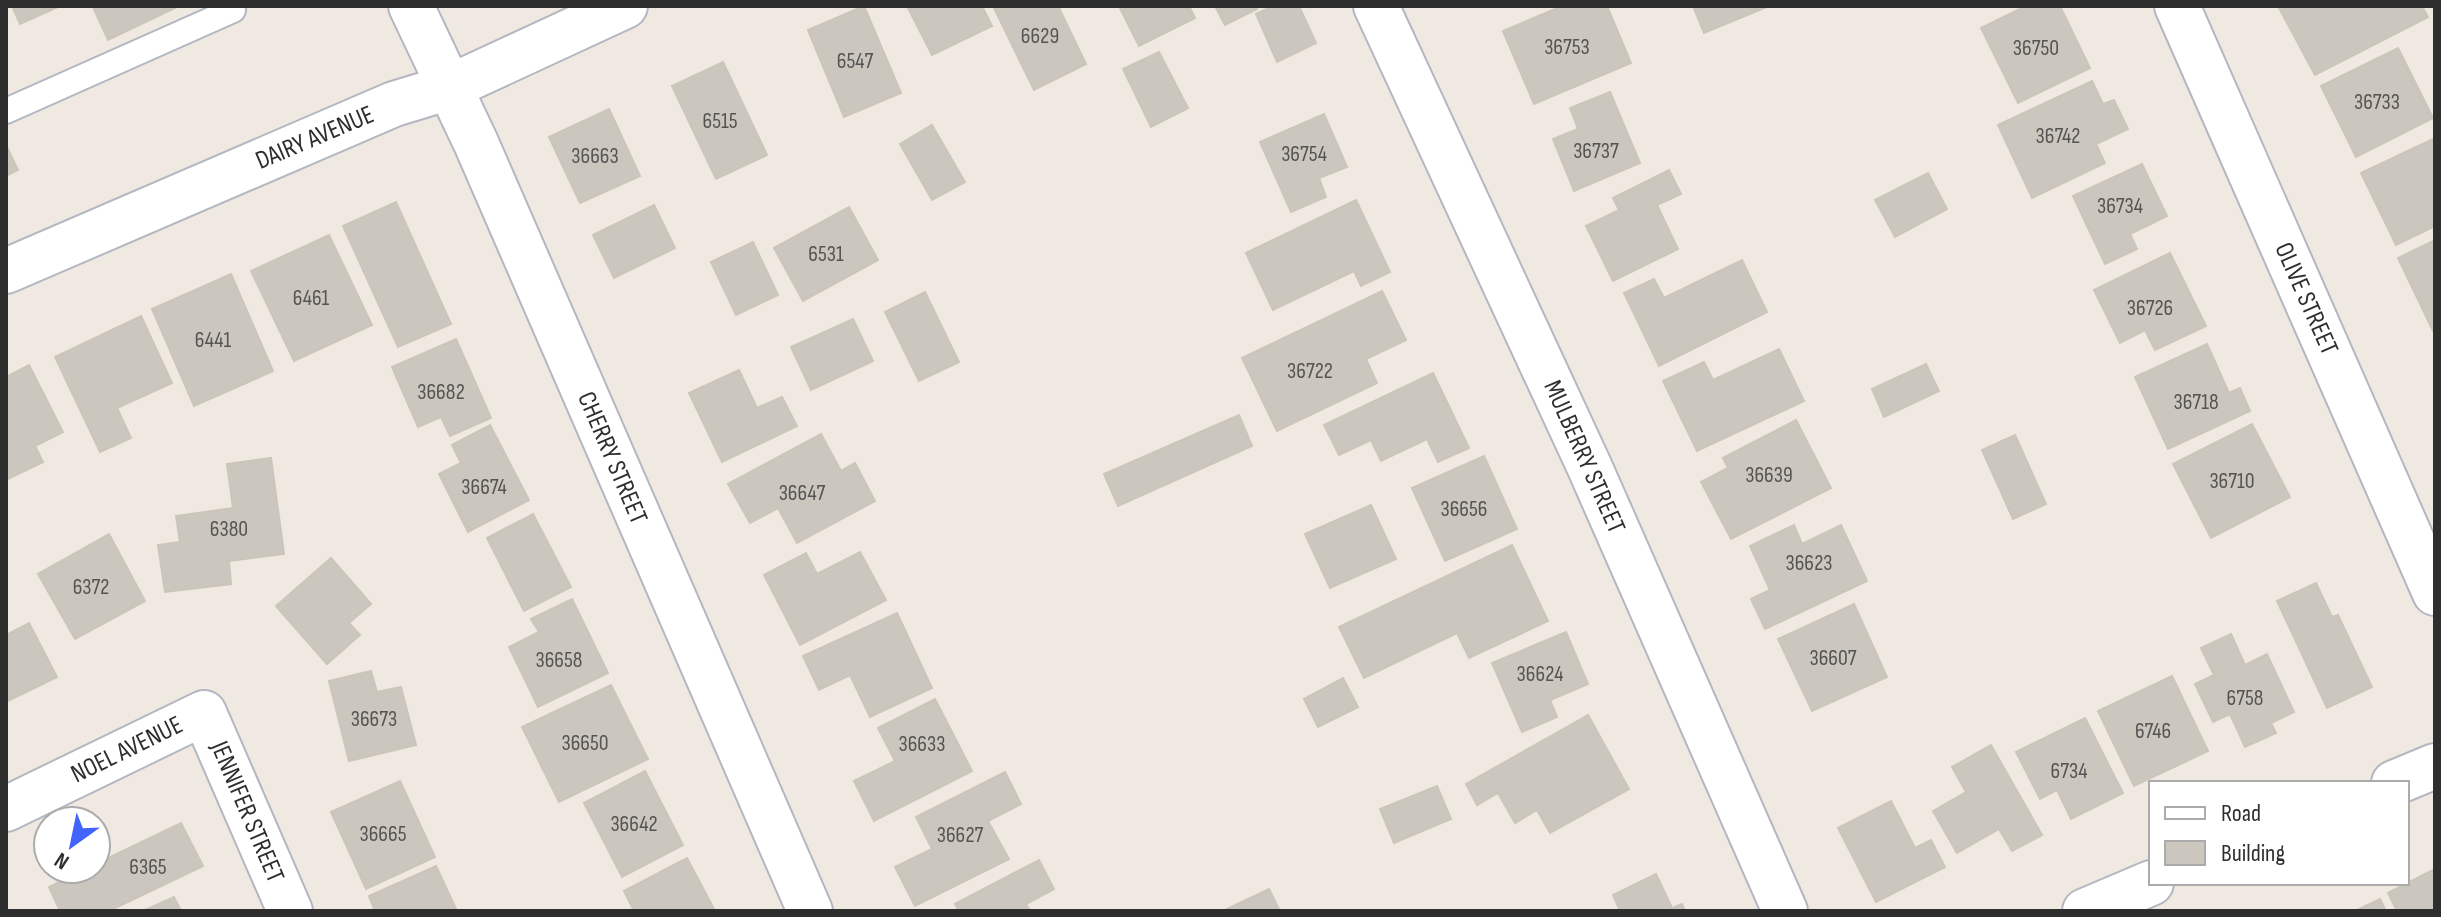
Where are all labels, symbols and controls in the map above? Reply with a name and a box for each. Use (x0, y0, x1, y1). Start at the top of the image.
house number: 6629 (1021, 23, 1059, 50)
house number: 36753 (1544, 34, 1590, 61)
house number: 36750 (2013, 35, 2059, 62)
house number: 6547 (837, 48, 873, 75)
house number: 36733 (2354, 89, 2400, 116)
street label: DAIRY AVENUE (251, 99, 379, 177)
house number: 6515 (703, 108, 738, 135)
house number: 36742 (2036, 123, 2080, 150)
house number: 36737 (1573, 138, 1619, 165)
house number: 36754 (1281, 141, 1327, 168)
house number: 36663 (571, 143, 619, 170)
house number: 36734 (2097, 193, 2143, 220)
street label: OLIVE STREET (2267, 238, 2345, 360)
house number: 6531 (808, 241, 844, 268)
house number: 6461 (293, 285, 330, 312)
house number: 36726 (2127, 295, 2173, 322)
house number: 6441 (195, 327, 231, 354)
house number: 36722 (1287, 358, 1333, 385)
street label: MULBERRY STREET (1536, 376, 1632, 538)
house number: 36682 (417, 379, 465, 406)
street label: CHERRY STREET (570, 387, 654, 529)
house number: 36718 (2173, 389, 2219, 416)
house number: 36639 (1745, 462, 1793, 489)
house number: 36710 (2209, 468, 2255, 495)
house number: 36674 (461, 474, 507, 501)
house number: 36647 (779, 480, 826, 507)
house number: 36656 (1441, 496, 1487, 523)
house number: 6380 (210, 516, 248, 543)
house number: 36623 (1786, 550, 1833, 577)
house number: 6372 (73, 574, 109, 601)
house number: 36607 (1809, 645, 1857, 672)
house number: 36658 (536, 647, 582, 674)
house number: 36624 (1517, 661, 1563, 688)
house number: 6758 (2227, 685, 2263, 712)
house number: 36673 (351, 706, 397, 733)
street label: NOEL AVENUE (66, 710, 188, 790)
house number: 6746 (2135, 718, 2171, 745)
house number: 36650 (561, 730, 609, 757)
house number: 36633 (899, 731, 945, 758)
street label: JENNIFER STREET (203, 736, 291, 887)
house number: 6734 (2051, 758, 2087, 785)
legend (2149, 781, 2409, 885)
text: Road (2221, 799, 2261, 828)
north arrow (32, 805, 112, 885)
house number: 36642 (610, 811, 658, 838)
house number: 36665 (360, 821, 407, 848)
house number: 36627 (937, 822, 983, 849)
text: Building (2221, 839, 2285, 868)
text: N (50, 846, 74, 875)
house number: 6365 (129, 854, 167, 881)

